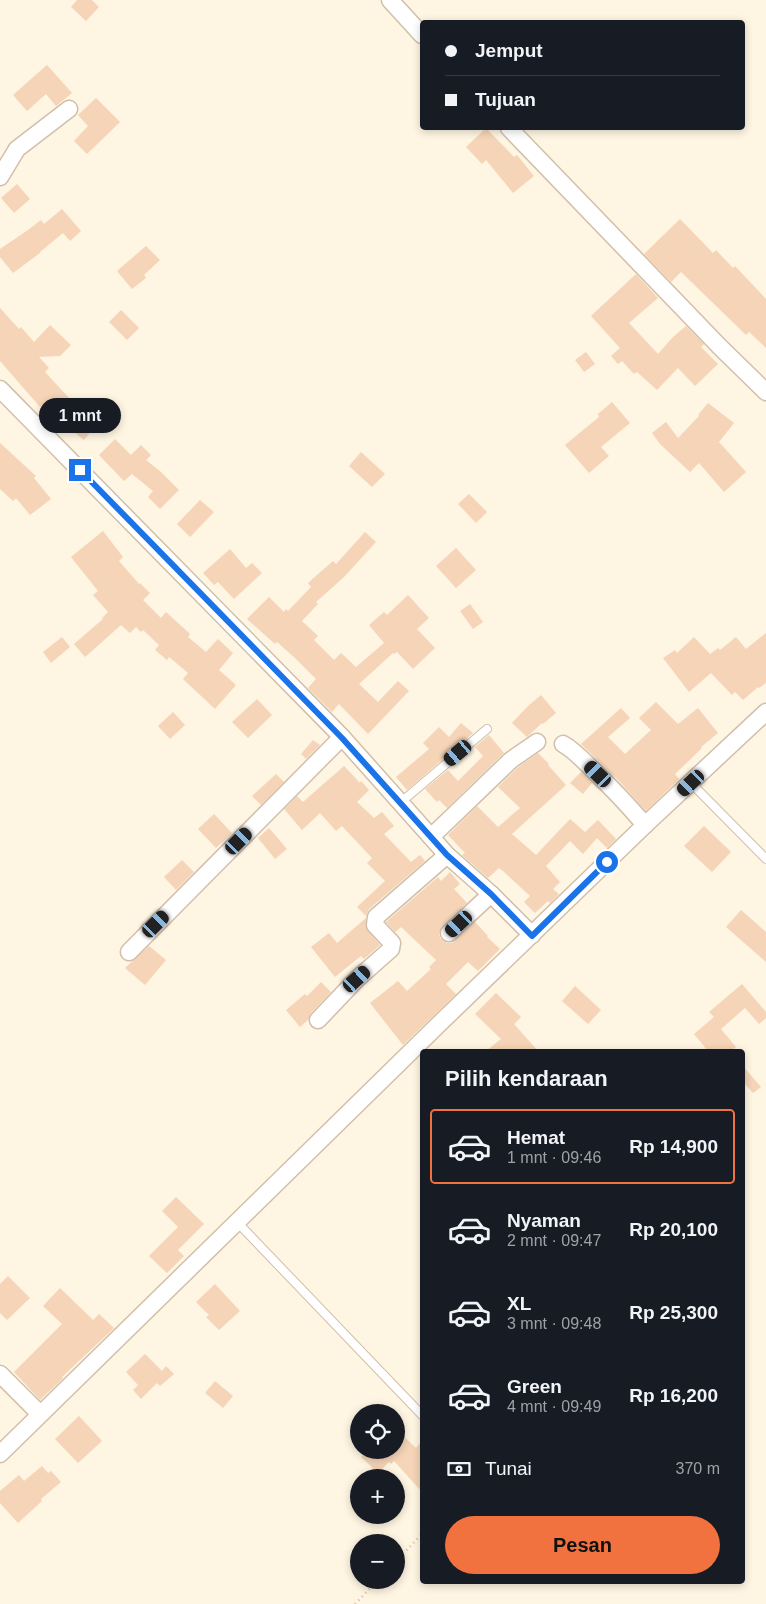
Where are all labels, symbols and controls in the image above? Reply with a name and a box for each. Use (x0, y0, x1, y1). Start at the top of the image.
text: Jemput (475, 40, 543, 61)
text: Tujuan (475, 89, 536, 110)
callout: 1 mnt (39, 398, 121, 432)
text: 1 mnt (59, 407, 101, 424)
route end (69, 459, 91, 481)
car (441, 738, 474, 768)
car (581, 758, 614, 790)
car (674, 767, 707, 799)
car (223, 825, 254, 857)
route start (596, 851, 618, 873)
car (140, 908, 171, 940)
car (442, 908, 475, 940)
car (340, 963, 373, 995)
text: Pilih kendaraan (445, 1066, 608, 1091)
icon: car (447, 1124, 492, 1169)
text: Hemat (507, 1127, 565, 1148)
text: Rp 14,900 (629, 1136, 718, 1157)
text: 1 mnt · 09:46 (507, 1149, 601, 1166)
icon: car (447, 1207, 492, 1252)
text: Nyaman (507, 1210, 581, 1231)
text: Rp 20,100 (629, 1219, 718, 1240)
text: 2 mnt · 09:47 (507, 1232, 601, 1249)
icon: car (447, 1290, 492, 1335)
text: XL (507, 1293, 531, 1314)
text: Rp 25,300 (629, 1302, 718, 1323)
text: 3 mnt · 09:48 (507, 1315, 601, 1332)
icon: car (447, 1373, 492, 1418)
text: Green (507, 1376, 562, 1397)
text: Rp 16,200 (629, 1385, 718, 1406)
text: 4 mnt · 09:49 (507, 1398, 601, 1415)
map controls (350, 1404, 405, 1589)
button: locate (350, 1404, 405, 1459)
icon: cash (445, 1455, 473, 1483)
text: Tunai (485, 1458, 532, 1479)
text: 370 m (676, 1460, 720, 1477)
button: + (350, 1469, 405, 1524)
button: Pesan (445, 1516, 720, 1574)
button: − (350, 1534, 405, 1589)

